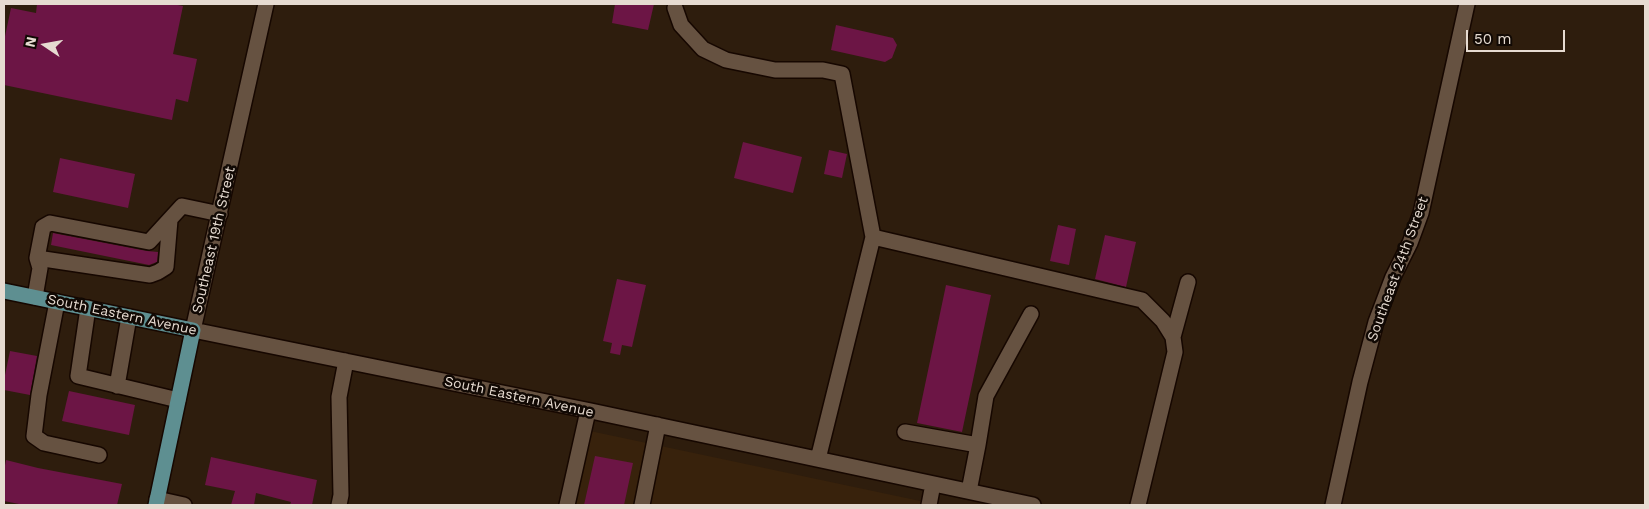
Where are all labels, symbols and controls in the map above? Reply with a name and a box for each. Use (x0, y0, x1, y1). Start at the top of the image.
north arrow (20, 20, 70, 70)
scale bar (1469, 20, 1568, 52)
text: 50 m (1474, 30, 1511, 48)
text: N (21, 35, 39, 49)
street label: Southeast 19th Street (189, 165, 239, 315)
street label: Southeast 24th Street (1364, 195, 1432, 343)
street label: South Eastern Avenue (46, 291, 198, 339)
street label: South Eastern Avenue (443, 373, 595, 421)

